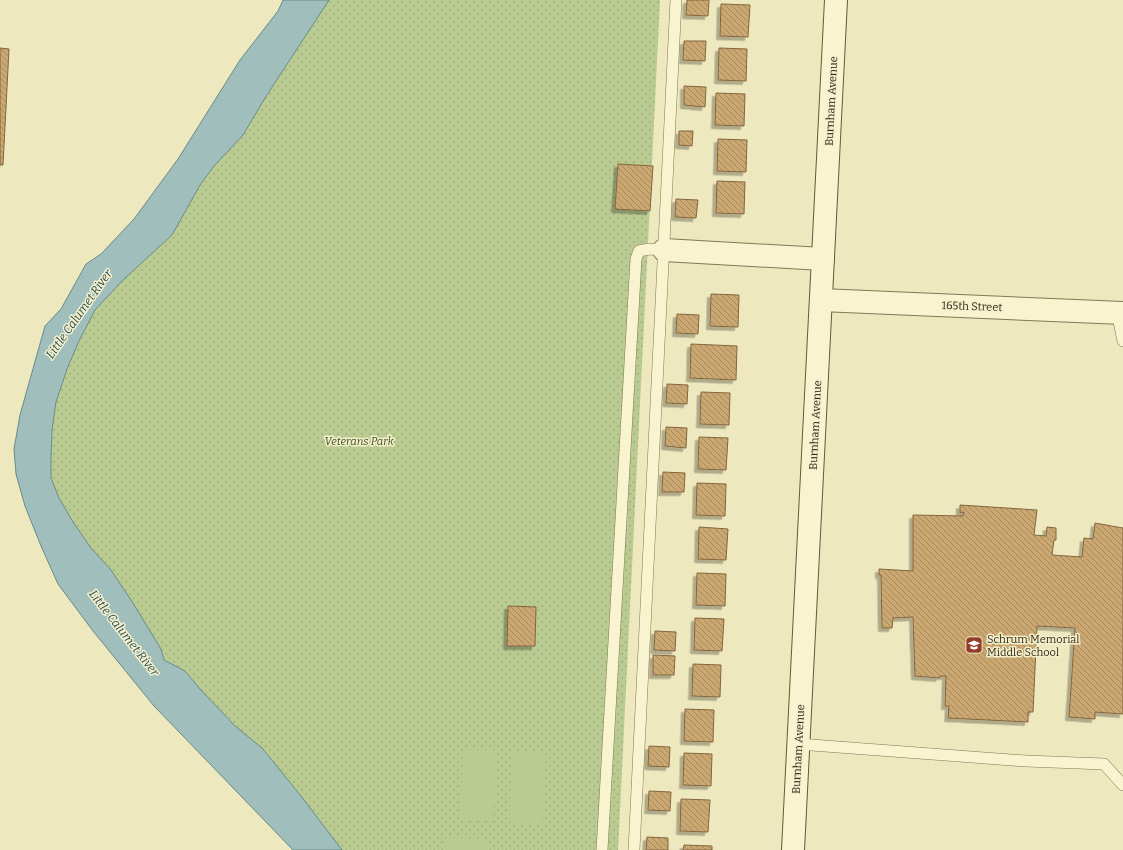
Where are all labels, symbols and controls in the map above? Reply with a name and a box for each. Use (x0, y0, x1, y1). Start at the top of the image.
street label: Burnham Avenue (823, 56, 840, 146)
water label: Little Calumet River (43, 266, 116, 361)
street label: 165th Street (941, 299, 1002, 314)
street label: Burnham Avenue (807, 380, 824, 470)
park label: Veterans Park (324, 435, 395, 448)
water label: Little Calumet River (86, 587, 163, 680)
place label: Schrum Memorial Middle School (987, 633, 1080, 659)
school or university icon: Schrum Memorial Middle School (964, 635, 984, 655)
street label: Burnham Avenue (790, 704, 807, 794)

